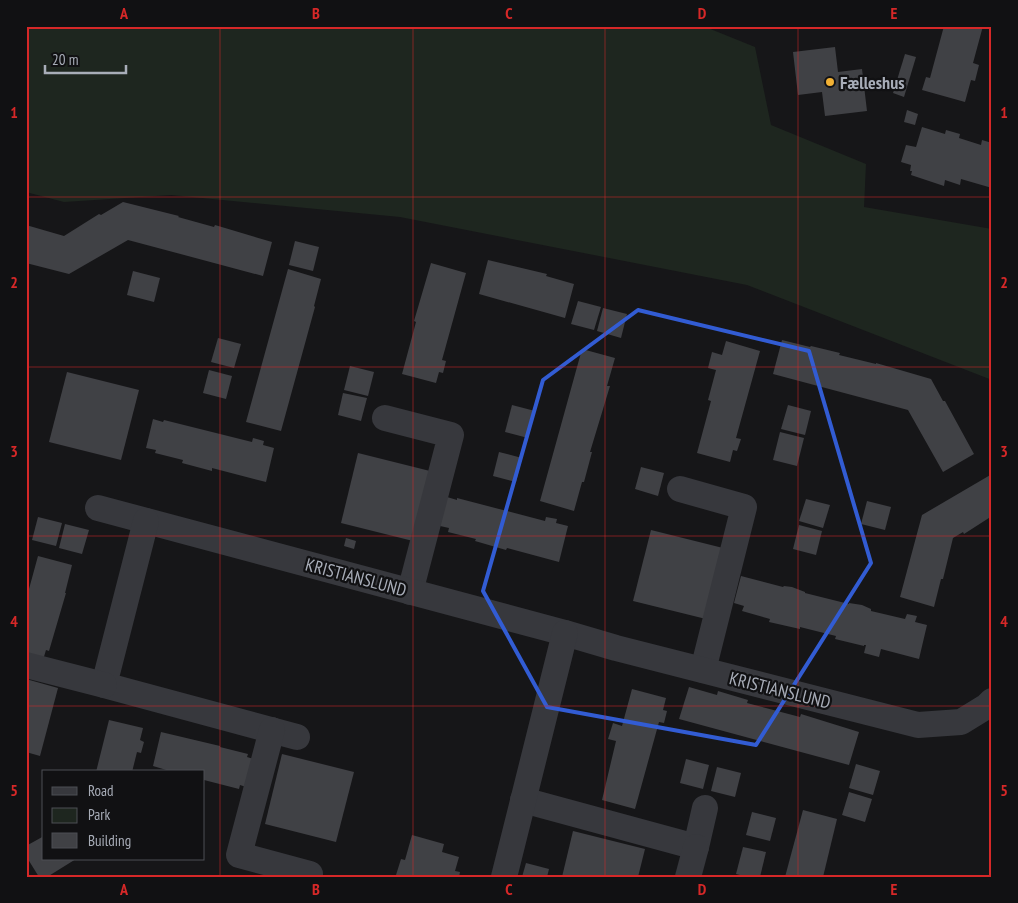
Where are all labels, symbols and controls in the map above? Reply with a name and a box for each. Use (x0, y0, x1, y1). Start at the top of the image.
text: A (119, 3, 129, 23)
text: B (312, 3, 320, 23)
text: C (505, 3, 513, 23)
text: D (698, 3, 707, 23)
text: E (891, 3, 898, 23)
scale bar (45, 42, 126, 74)
text: 20 m (52, 50, 78, 69)
place label: Fælleshus (840, 71, 904, 94)
marker: Fælleshus (824, 76, 836, 88)
text: 1 (10, 102, 18, 122)
text: 1 (1000, 102, 1008, 122)
text: 2 (10, 272, 18, 292)
text: 2 (1000, 272, 1008, 292)
text: 3 (10, 441, 18, 461)
text: 3 (1000, 441, 1008, 461)
street label: KRISTIANSLUND (303, 552, 409, 602)
text: 4 (10, 611, 18, 631)
text: 4 (1000, 611, 1008, 631)
street label: KRISTIANSLUND (727, 666, 833, 714)
legend (42, 770, 205, 860)
text: 5 (10, 780, 18, 800)
text: 5 (1000, 780, 1008, 800)
text: Road (88, 781, 114, 800)
text: Park (88, 805, 110, 824)
text: Building (88, 831, 131, 850)
text: A (119, 879, 129, 899)
text: B (312, 879, 320, 899)
text: C (505, 879, 513, 899)
text: D (698, 879, 707, 899)
text: E (891, 879, 898, 899)

